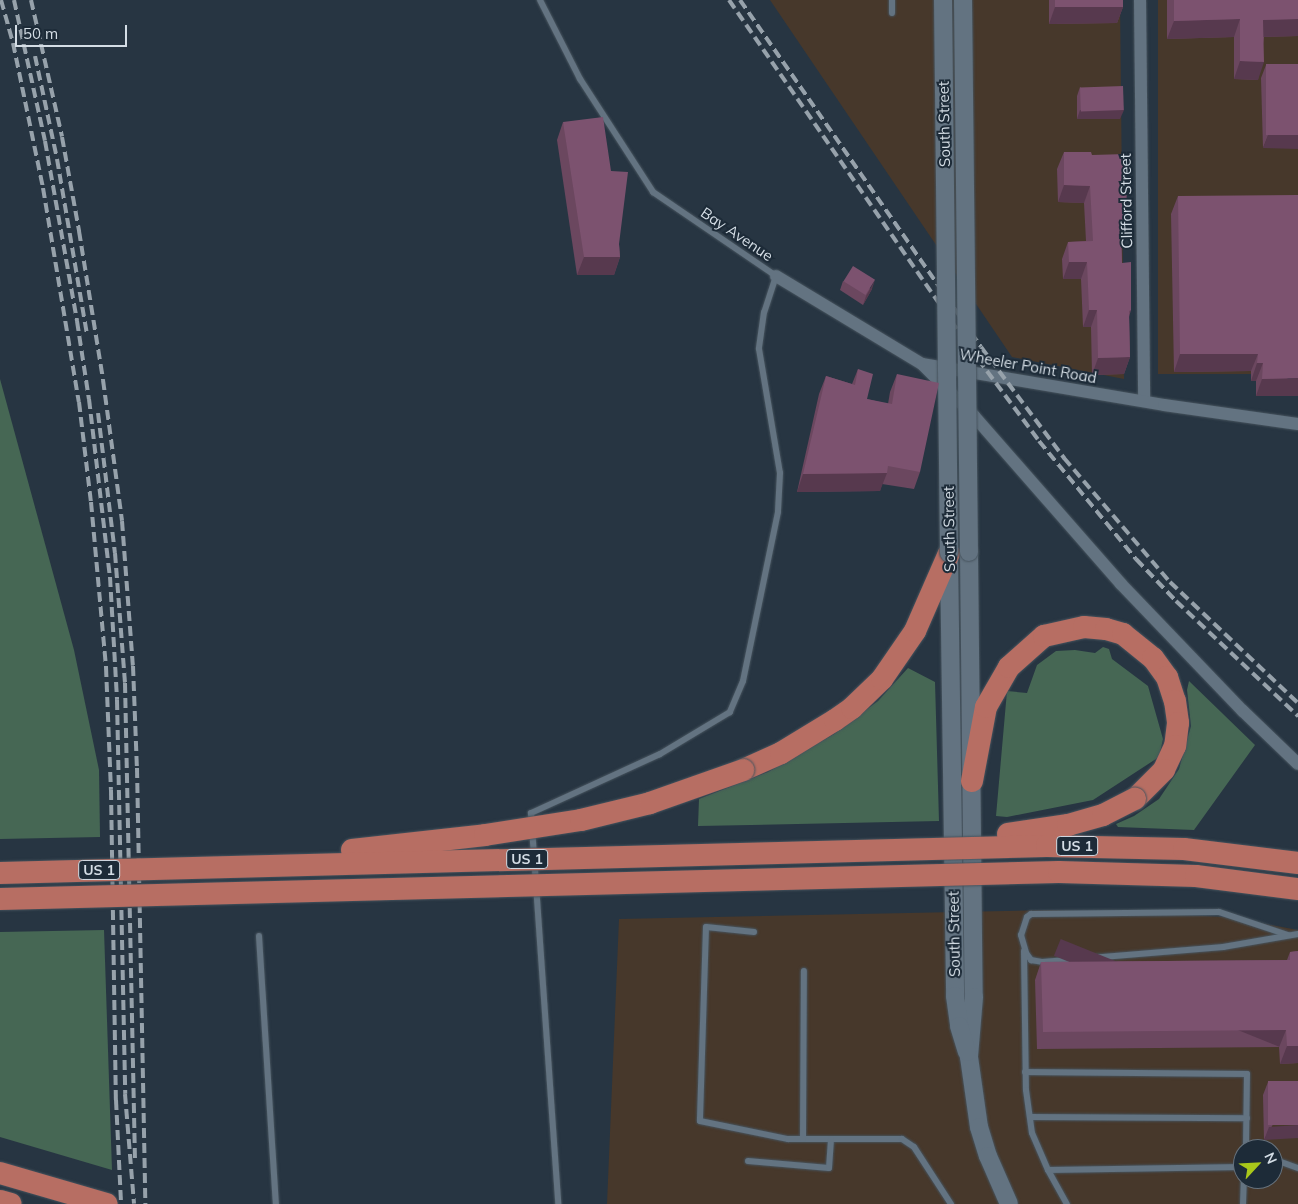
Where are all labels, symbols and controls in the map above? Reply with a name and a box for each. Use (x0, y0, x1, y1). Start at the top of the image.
scale bar (18, 15, 130, 47)
text: 50 m (23, 24, 58, 43)
street label: South Street (934, 81, 954, 167)
street label: Clifford Street (1116, 153, 1136, 249)
street label: Bay Avenue (697, 203, 777, 265)
street label: Wheeler Point Road (958, 345, 1098, 387)
street label: South Street (939, 486, 959, 572)
road number: US 1 (1056, 834, 1098, 858)
road number: US 1 (506, 848, 548, 871)
road number: US 1 (78, 858, 120, 882)
street label: South Street (944, 891, 964, 977)
north arrow (1233, 1139, 1283, 1189)
text: N (1260, 1149, 1281, 1167)

